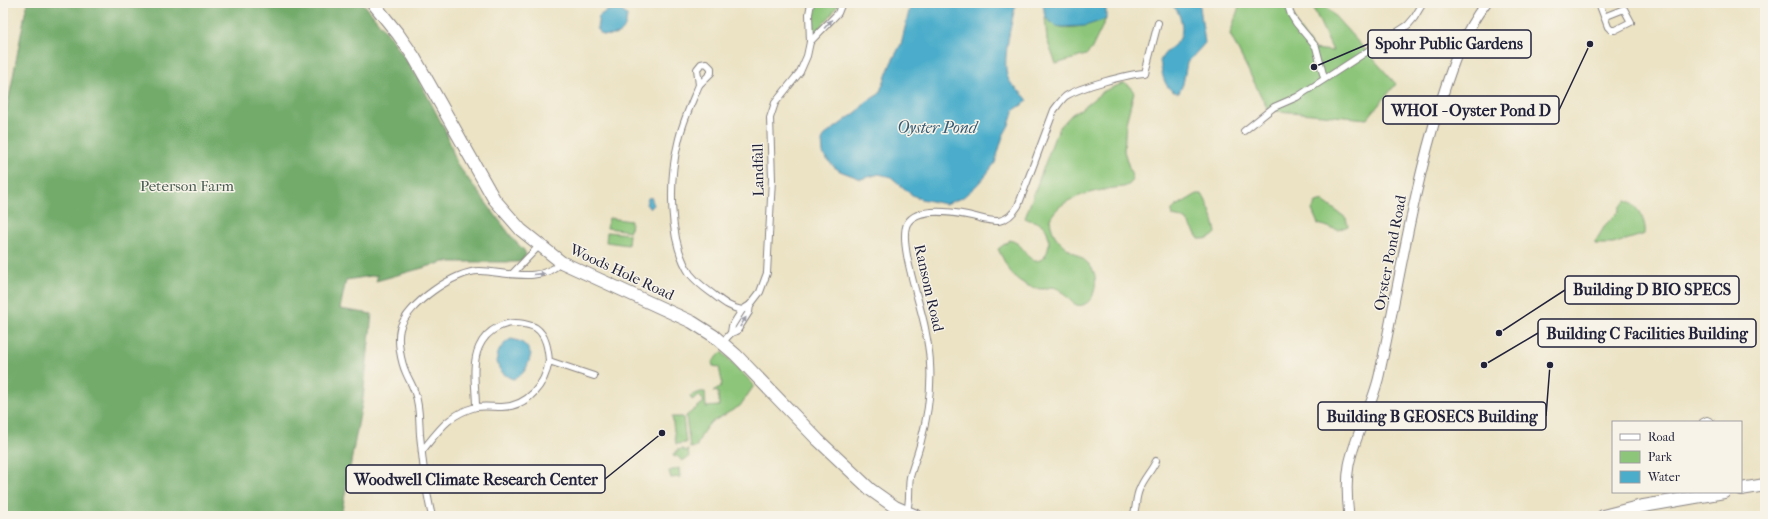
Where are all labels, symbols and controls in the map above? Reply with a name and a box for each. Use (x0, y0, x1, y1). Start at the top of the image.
one-way arrow (823, 19, 833, 29)
callout: Spohr Public Gardens (1368, 30, 1531, 58)
text: Spohr Public Gardens (1375, 34, 1523, 54)
callout: WHOI - Oyster Pond D (1383, 96, 1559, 124)
text: WHOI - Oyster Pond D (1390, 101, 1551, 121)
water label: Oyster Pond (897, 118, 979, 137)
street label: Landfall (749, 143, 767, 197)
park label: Peterson Farm (140, 177, 235, 195)
street label: Oyster Pond Road (1370, 193, 1410, 312)
street label: Woods Hole Road (566, 240, 678, 304)
street label: Ransom Road (910, 243, 948, 334)
one-way arrow (533, 270, 545, 277)
callout: Building D BIO SPECS (1565, 276, 1739, 304)
text: Building D BIO SPECS (1573, 280, 1731, 300)
one-way arrow (740, 316, 747, 328)
callout: Building C Facilities Building (1538, 319, 1756, 347)
text: Building C Facilities Building (1546, 324, 1748, 344)
callout: Building B GEOSECS Building (1318, 402, 1546, 430)
text: Building B GEOSECS Building (1326, 407, 1538, 427)
legend (1612, 421, 1742, 493)
text: Road (1648, 430, 1675, 444)
text: Park (1648, 450, 1673, 464)
callout: Woodwell Climate Research Center (346, 465, 605, 493)
text: Woodwell Climate Research Center (353, 470, 599, 489)
text: Water (1647, 470, 1681, 484)

